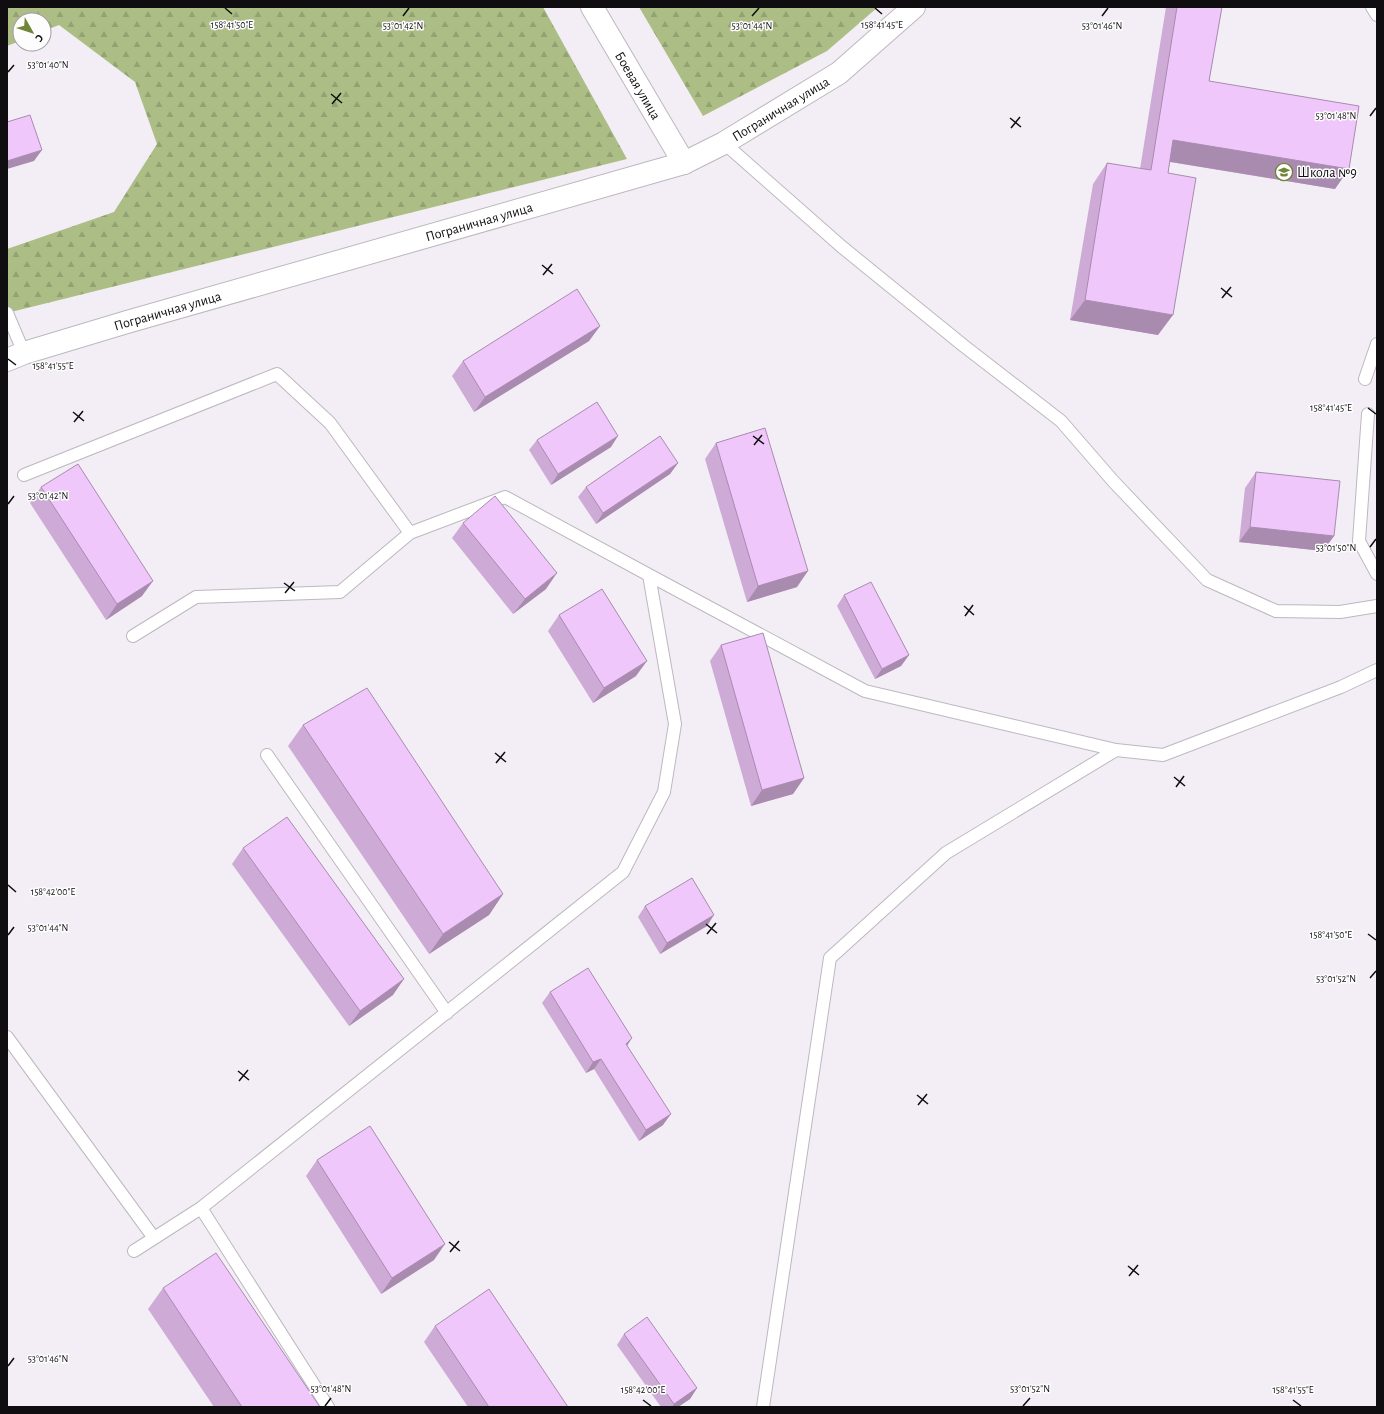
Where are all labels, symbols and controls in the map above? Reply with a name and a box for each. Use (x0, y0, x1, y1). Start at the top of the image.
north arrow (12, 12, 52, 52)
text: 158°41'50"E (211, 20, 253, 30)
text: 158°41'45"E (861, 20, 903, 30)
text: 53°01'42"N (383, 21, 423, 31)
text: 53°01'44"N (732, 21, 772, 31)
text: 53°01'46"N (1082, 21, 1122, 31)
text: С (33, 32, 46, 44)
street label: Боевая улица (612, 50, 663, 123)
text: 53°01'40"N (27, 60, 69, 70)
street label: Пограничная улица (730, 74, 833, 144)
text: 53°01'48"N (1316, 111, 1356, 121)
school or university icon: Школа №9 (1274, 162, 1294, 182)
place label: Школа №9 (1297, 166, 1357, 180)
street label: Пограничная улица (424, 200, 535, 244)
street label: Пограничная улица (112, 289, 224, 334)
text: 158°41'55"E (32, 361, 74, 371)
text: 158°41'45"E (1310, 403, 1352, 413)
text: 53°01'42"N (28, 491, 68, 501)
text: 53°01'50"N (1316, 543, 1356, 553)
text: 158°42'00"E (31, 887, 75, 897)
text: 53°01'44"N (28, 923, 68, 933)
text: 158°41'50"E (1310, 930, 1352, 940)
text: 53°01'52"N (1316, 974, 1356, 984)
text: 53°01'46"N (28, 1354, 68, 1364)
text: 53°01'48"N (311, 1384, 351, 1394)
text: 53°01'52"N (1010, 1384, 1050, 1394)
text: 158°42'00"E (621, 1385, 665, 1395)
text: 158°41'55"E (1272, 1385, 1314, 1395)

